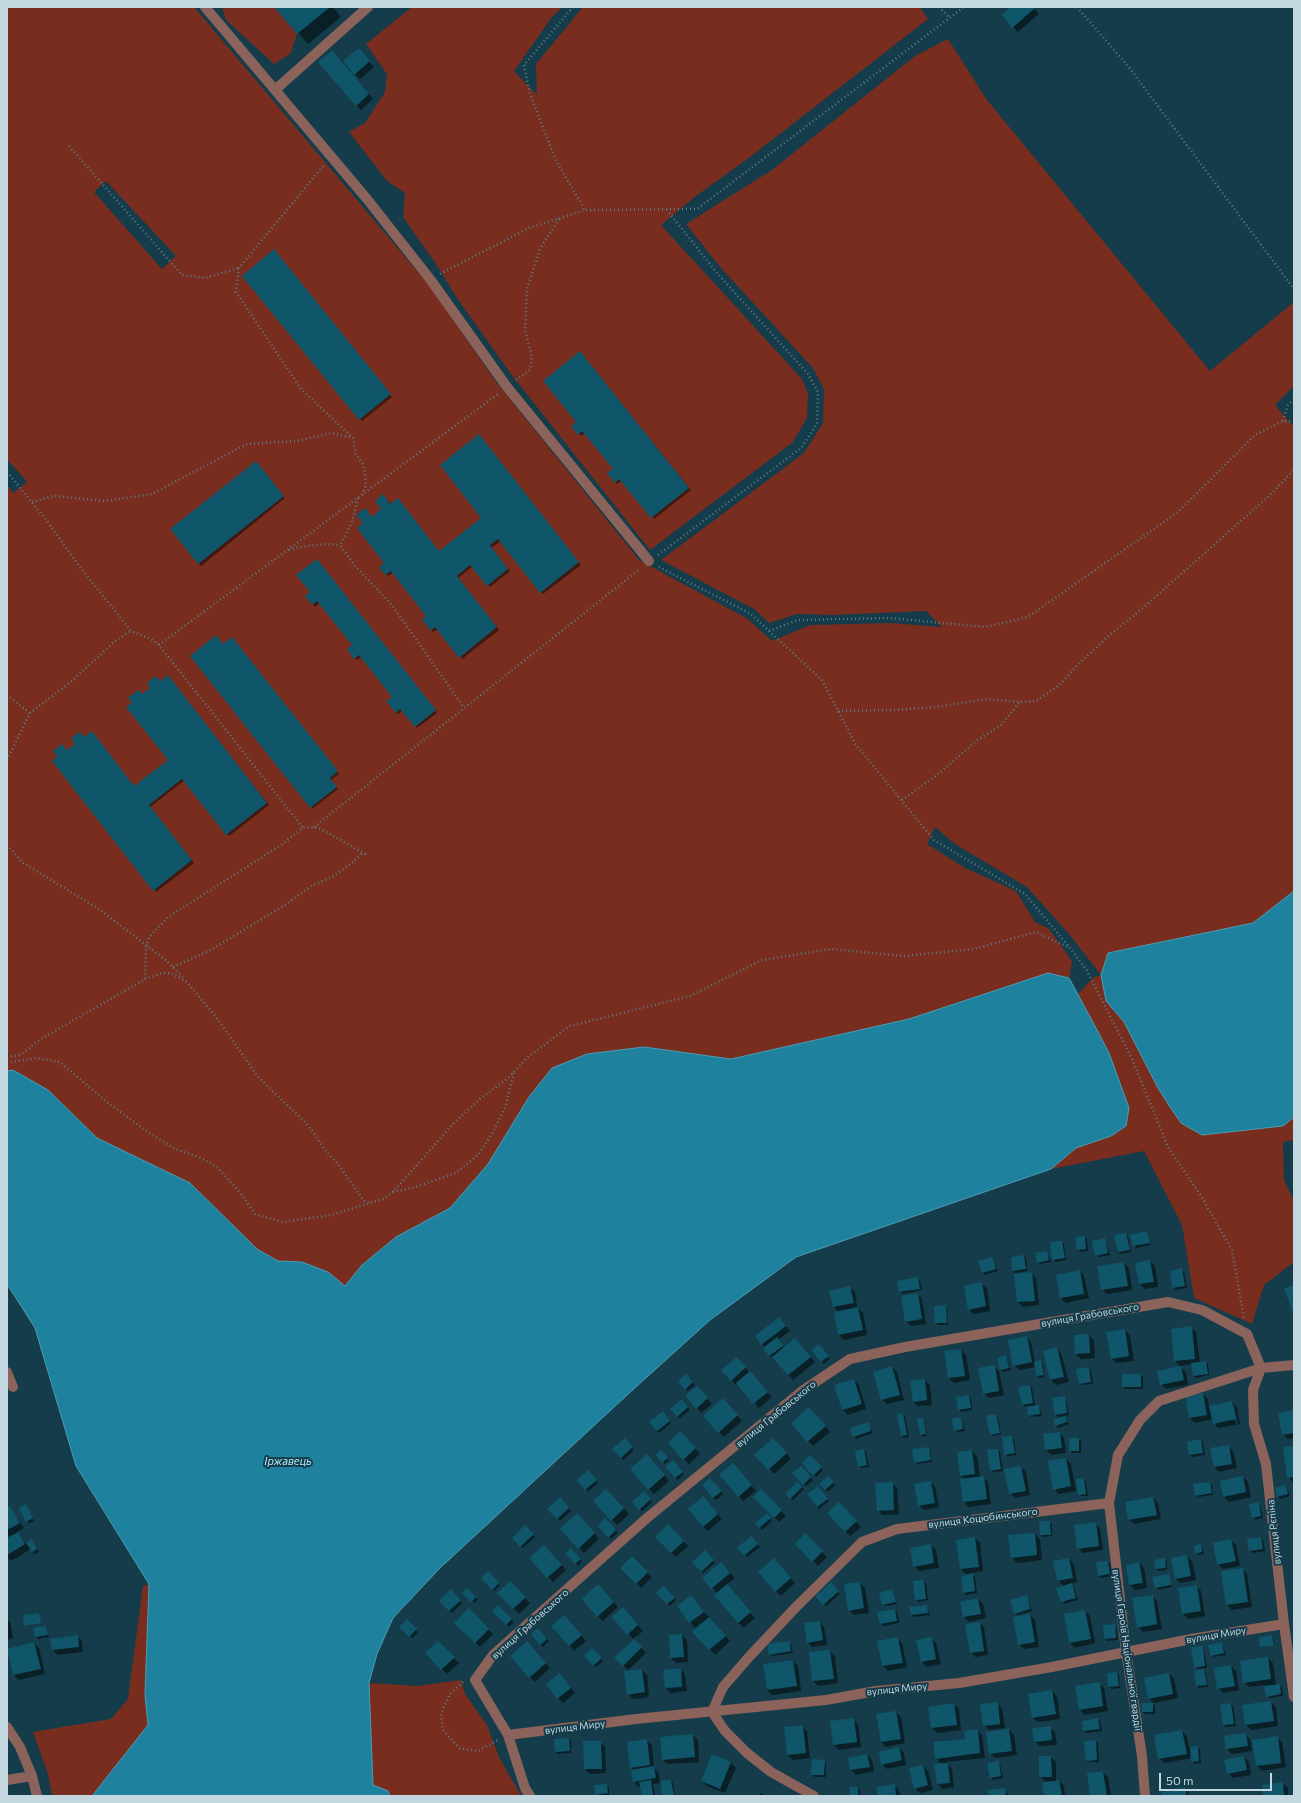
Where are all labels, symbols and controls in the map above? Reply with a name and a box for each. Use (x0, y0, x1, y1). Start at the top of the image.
street label: вулиця Грабовського (1040, 1300, 1140, 1330)
street label: вулиця Грабовського (734, 1378, 818, 1450)
water label: Іржавець (264, 1454, 312, 1468)
street label: вулиця Рєпіна (1265, 1499, 1283, 1565)
street label: вулиця Коцюбинського (928, 1505, 1038, 1531)
street label: вулиця Героїв Національної гвардії (1110, 1568, 1144, 1732)
street label: вулиця Грабовського (489, 1586, 571, 1662)
street label: вулиця Миру (1185, 1624, 1247, 1646)
street label: вулиця Миру (866, 1680, 928, 1698)
street label: вулиця Миру (544, 1717, 606, 1737)
scale bar (1161, 1765, 1274, 1791)
text: 50 m (1166, 1773, 1194, 1787)

